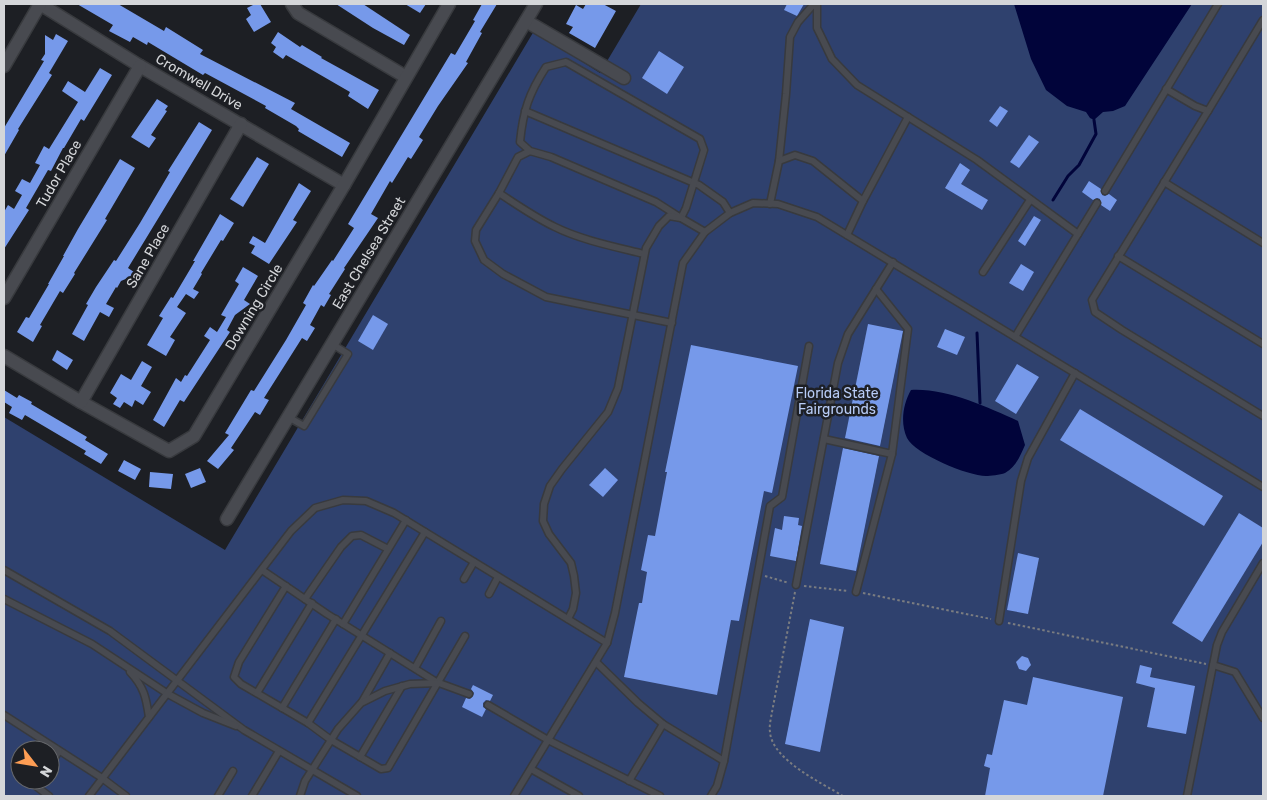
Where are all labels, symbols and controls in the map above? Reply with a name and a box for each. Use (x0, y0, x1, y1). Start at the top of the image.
street label: Cromwell Drive (152, 50, 246, 114)
street label: Tudor Place (33, 137, 85, 211)
street label: East Chelsea Street (329, 193, 410, 312)
street label: Sane Place (123, 220, 173, 291)
street label: Downing Circle (222, 261, 287, 353)
park label: Florida State Fairgrounds (796, 385, 879, 418)
north arrow (10, 740, 60, 790)
text: N (36, 763, 56, 780)

